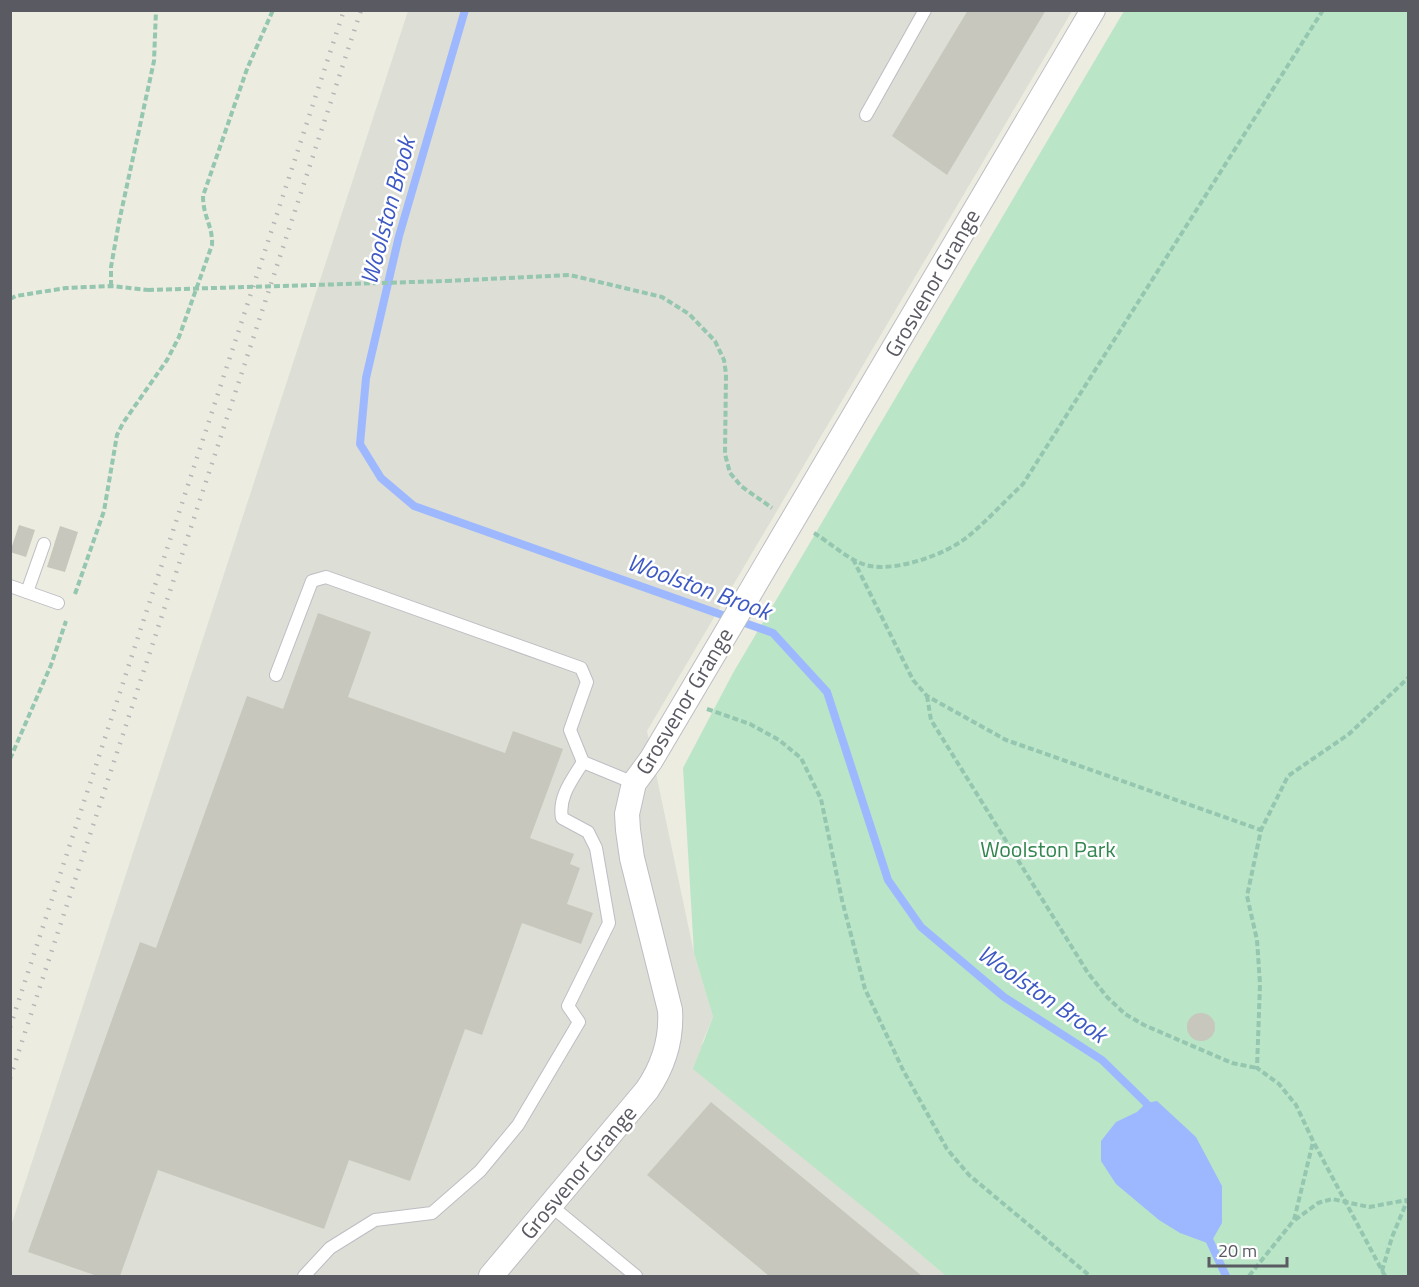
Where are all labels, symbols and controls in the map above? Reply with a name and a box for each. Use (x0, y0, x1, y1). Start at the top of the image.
water label: Woolston Brook (350, 130, 425, 288)
street label: Grosvenor Grange (876, 202, 988, 364)
water label: Woolston Brook (622, 543, 779, 630)
street label: Grosvenor Grange (627, 621, 741, 781)
park label: Woolston Park (980, 832, 1116, 866)
water label: Woolston Brook (971, 935, 1117, 1053)
street label: Grosvenor Grange (511, 1097, 645, 1247)
scale bar (1209, 1230, 1287, 1268)
text: 20 m (1218, 1237, 1257, 1264)

